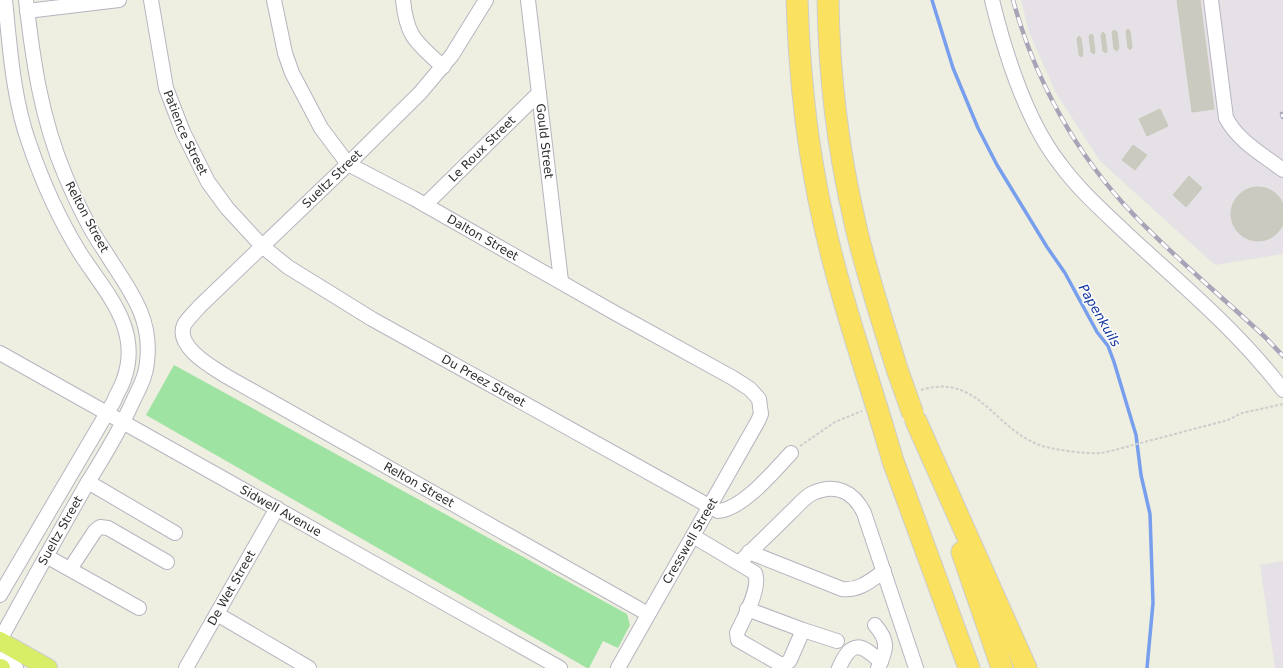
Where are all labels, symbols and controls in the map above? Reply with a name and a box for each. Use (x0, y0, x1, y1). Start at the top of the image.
street label: Patience Street (161, 88, 211, 178)
street label: Gould Street (533, 103, 556, 180)
street label: Le Roux Street (446, 113, 519, 185)
street label: Sueltz Street (299, 147, 365, 211)
street label: Relton Street (62, 179, 112, 255)
street label: Dalton Street (444, 212, 521, 264)
water label: Papenkuils (1076, 281, 1124, 350)
street label: Du Preez Street (439, 352, 528, 410)
street label: Relton Street (381, 459, 457, 510)
street label: Sidwell Avenue (238, 482, 324, 539)
street label: Sueltz Street (35, 493, 86, 568)
street label: Cresswell Street (660, 495, 720, 587)
street label: De Wet Street (205, 548, 258, 628)

